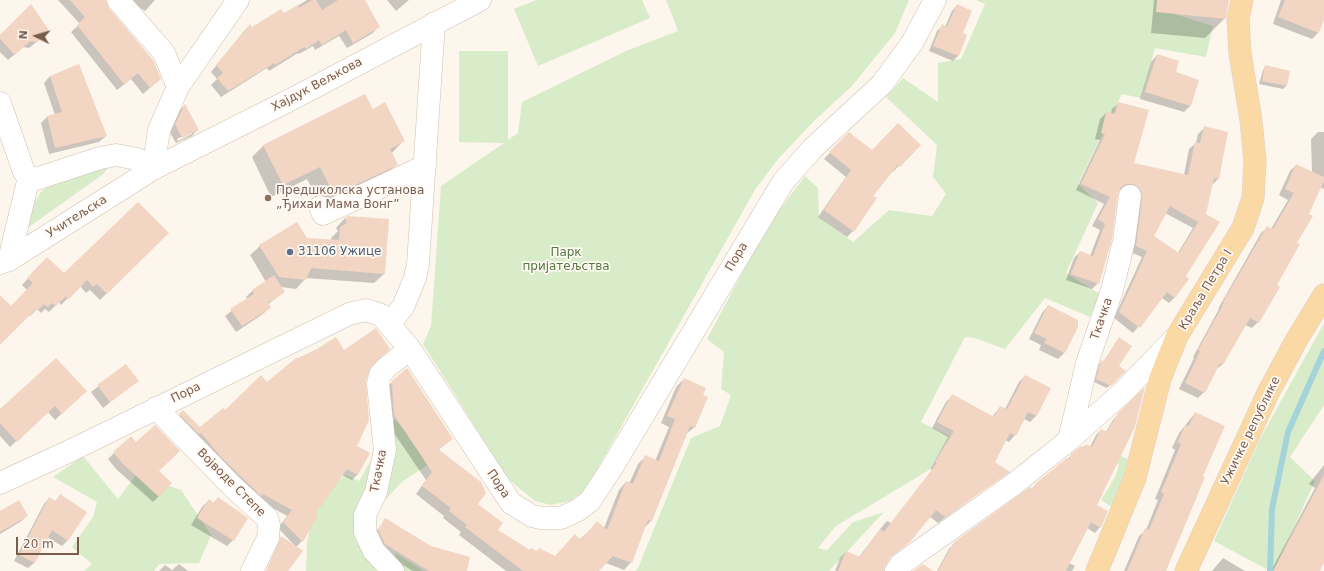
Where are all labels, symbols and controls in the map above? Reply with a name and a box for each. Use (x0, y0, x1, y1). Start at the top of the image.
north arrow (16, 16, 56, 56)
text: N (17, 30, 30, 40)
street label: Хајдук Вељкова (269, 55, 365, 115)
place label: Предшколска установа „Ђихаи Мама Вонг” (276, 184, 424, 212)
street label: Учитељска (44, 193, 110, 241)
marker: Предшколска установа „Ђихаи Мама Вонг” (263, 193, 273, 203)
street label: Пора (723, 240, 751, 274)
place label: 31106 Ужице (298, 245, 381, 259)
park label: Парк пријатељства (522, 246, 610, 274)
marker: 31106 Ужице (285, 247, 295, 257)
street label: Краља Петра I (1176, 247, 1236, 333)
street label: Ткачка (1088, 296, 1116, 342)
street label: Ужичке републике (1218, 374, 1284, 488)
street label: Пора (169, 380, 203, 406)
street label: Војводе Степе (194, 446, 268, 520)
street label: Ткачка (368, 448, 390, 494)
street label: Пора (483, 467, 513, 501)
scale bar (18, 529, 81, 555)
text: 20 m (23, 537, 54, 551)

